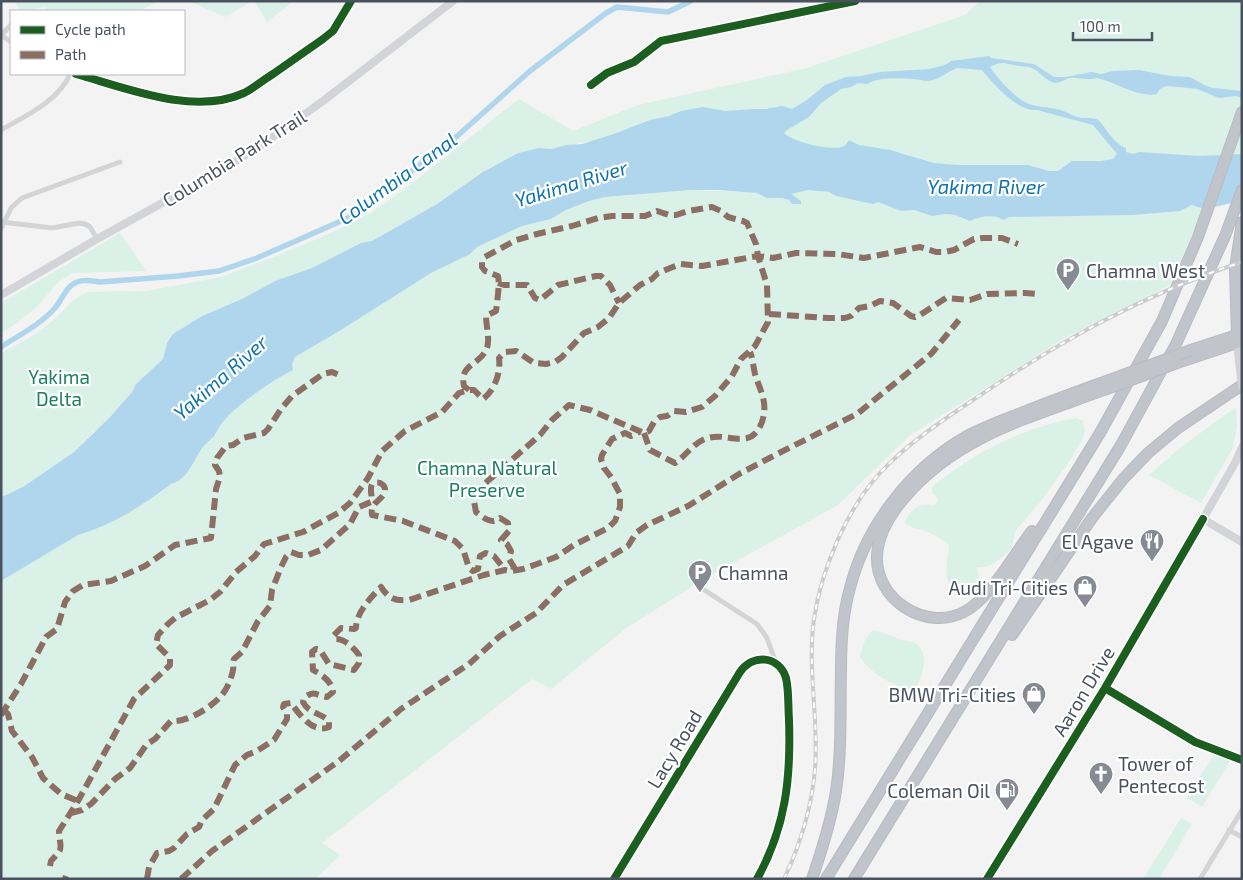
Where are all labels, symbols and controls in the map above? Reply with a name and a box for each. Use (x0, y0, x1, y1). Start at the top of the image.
legend (10, 10, 185, 75)
scale bar (1073, 10, 1152, 42)
text: 100 m (1080, 17, 1121, 35)
text: Cycle path (55, 20, 126, 38)
text: Path (55, 45, 86, 63)
street label: Columbia Park Trail (158, 104, 310, 211)
water label: Columbia Canal (333, 127, 461, 229)
water label: Yakima River (512, 154, 631, 212)
water label: Yakima River (928, 174, 1045, 198)
parking icon: Chamna West (1055, 257, 1081, 291)
place label: Chamna West (1086, 259, 1205, 282)
water label: Yakima River (168, 329, 273, 424)
park label: Yakima Delta (28, 365, 90, 410)
park label: Chamna Natural Preserve (417, 456, 557, 501)
restaurant icon: El Agave (1139, 528, 1165, 562)
place label: El Agave (1061, 530, 1134, 553)
parking icon: Chamna (687, 559, 713, 593)
place label: Chamna (718, 561, 788, 584)
shop icon: Audi Tri-Cities (1072, 574, 1098, 608)
place label: Audi Tri-Cities (948, 576, 1068, 599)
street label: Aaron Drive (1047, 642, 1119, 740)
shop icon: BMW Tri-Cities (1021, 681, 1047, 715)
place label: BMW Tri-Cities (889, 683, 1016, 706)
street label: Lacy Road (642, 706, 706, 792)
place label: Tower of Pentecost (1118, 752, 1205, 797)
church icon: Tower of Pentecost (1088, 761, 1114, 795)
fuel station icon: Coleman Oil (994, 777, 1020, 811)
place label: Coleman Oil (887, 779, 990, 802)

